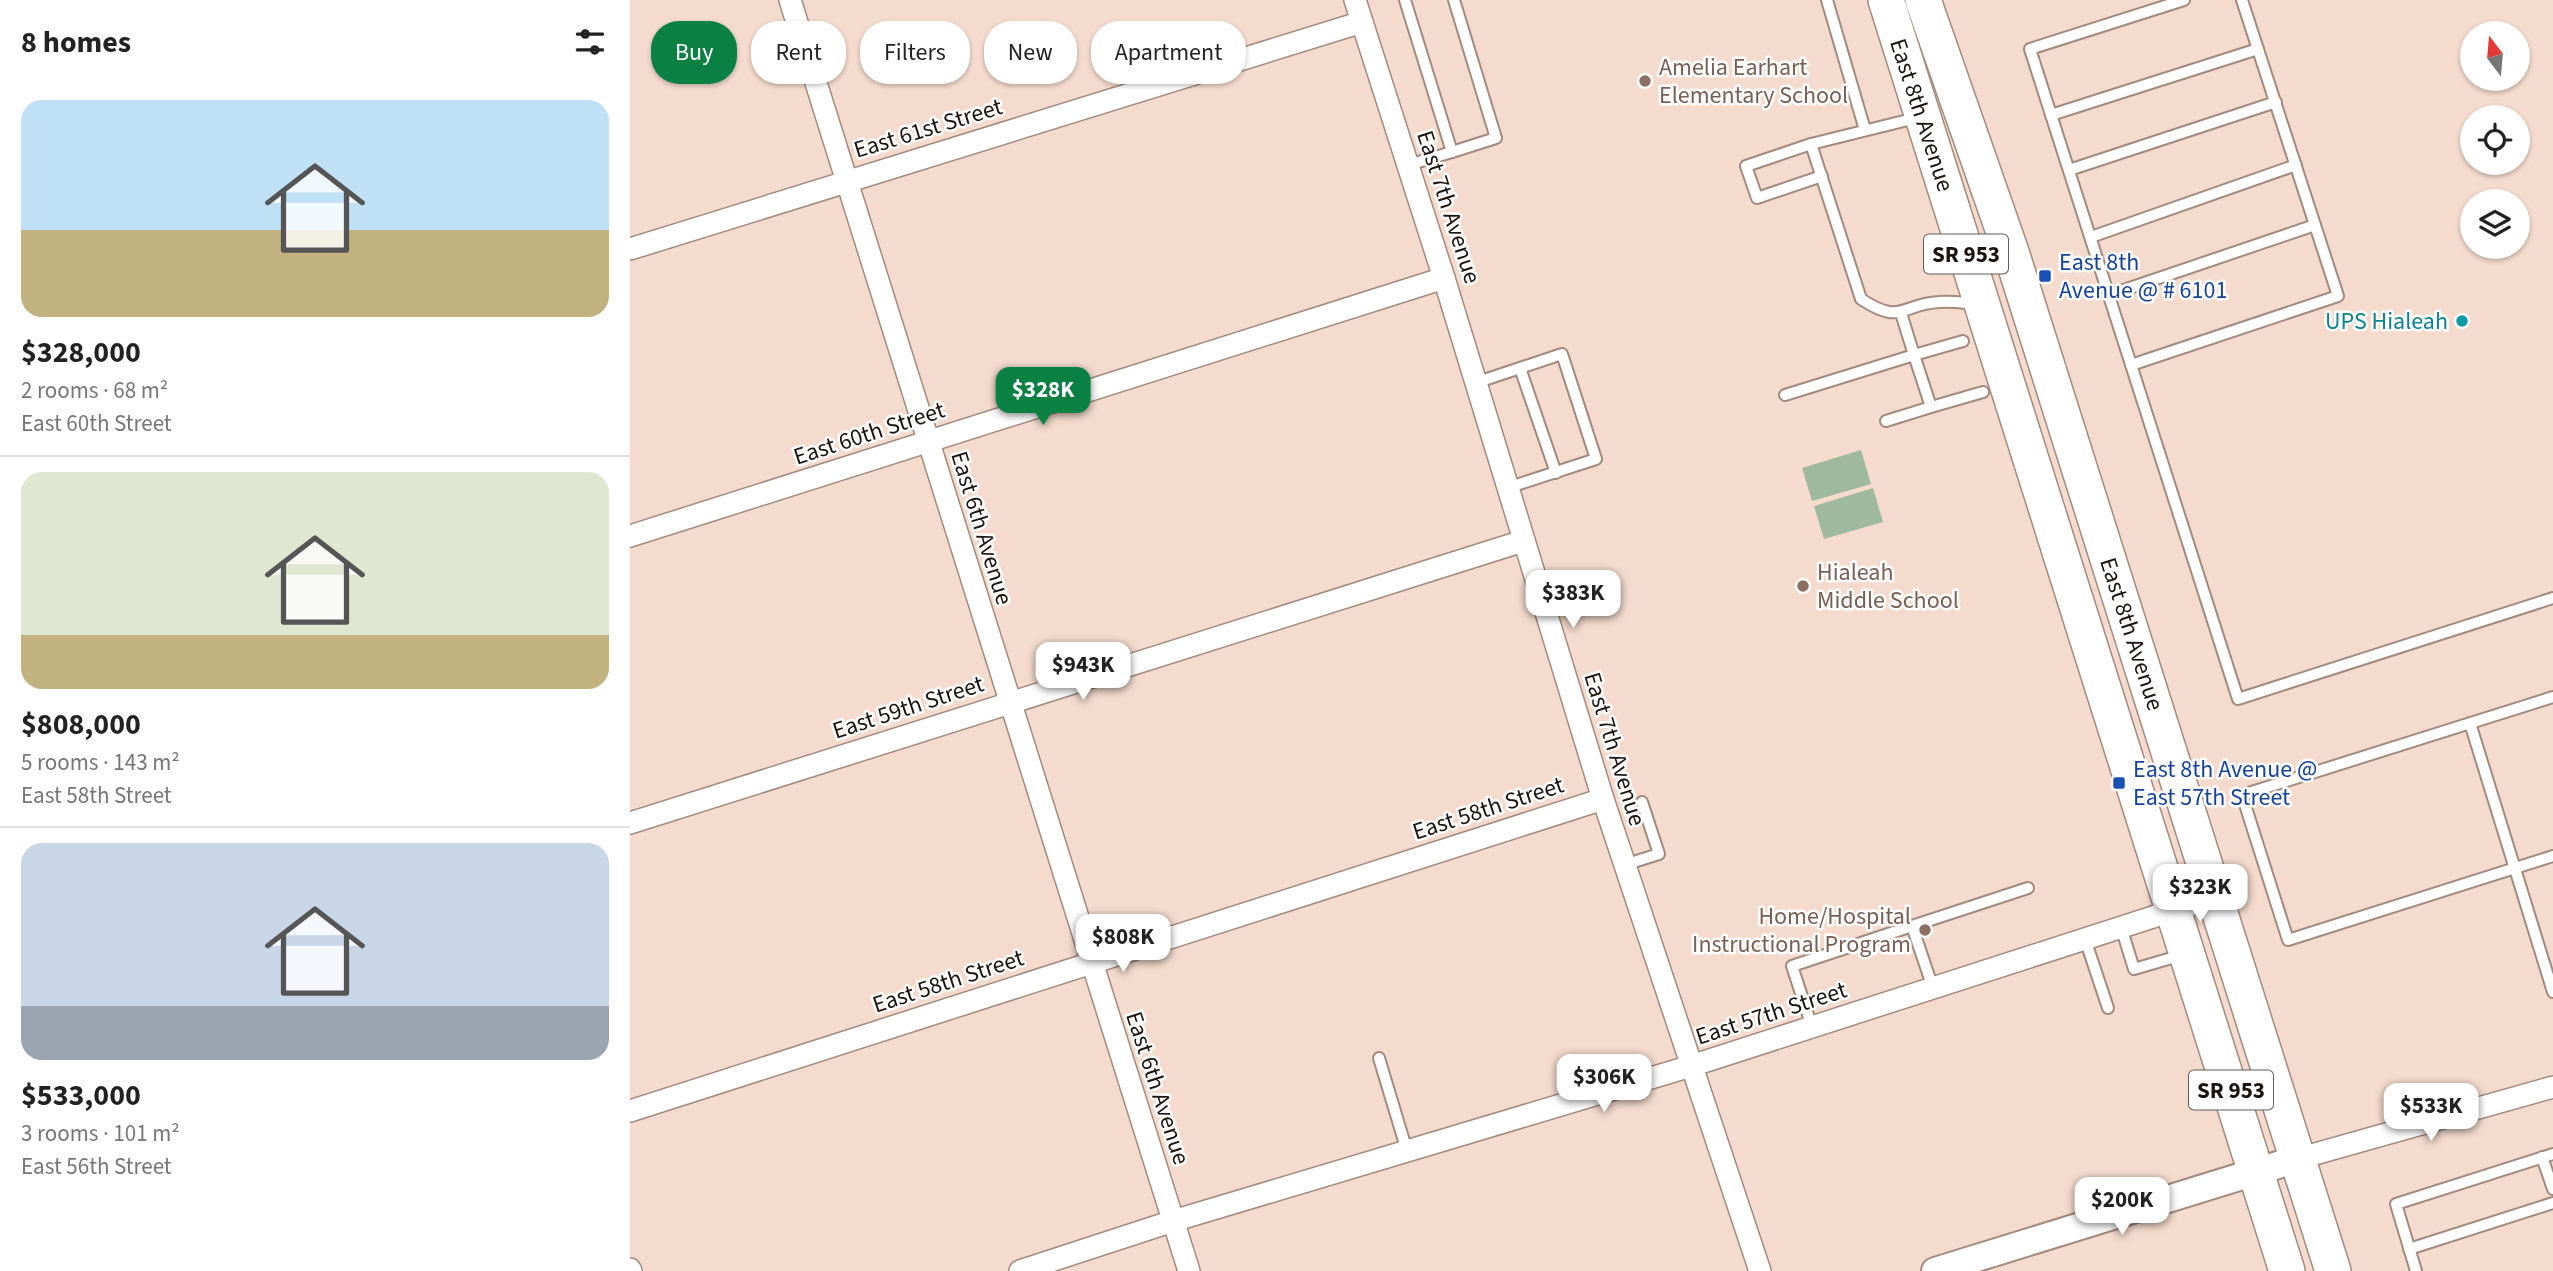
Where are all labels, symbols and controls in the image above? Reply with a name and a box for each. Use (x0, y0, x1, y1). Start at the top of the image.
text: 8 homes (21, 21, 131, 64)
chip: Buy (651, 21, 737, 84)
chip: Rent (751, 21, 846, 84)
chip: Filters (860, 21, 970, 84)
chip: New (984, 21, 1077, 84)
chip: Apartment (1091, 21, 1246, 84)
north arrow (2460, 21, 2530, 91)
map controls (2460, 21, 2530, 259)
icon: filters (571, 23, 609, 61)
street label: East 8th Avenue (1880, 34, 1963, 196)
place label: Amelia Earhart Elementary School (1659, 50, 1848, 113)
marker: Amelia Earhart Elementary School (1637, 73, 1653, 89)
street label: East 61st Street (850, 89, 1007, 168)
button: locate (2460, 105, 2530, 175)
street label: East 7th Avenue (1407, 126, 1490, 288)
icon: home (252, 145, 378, 271)
button: layers (2460, 189, 2530, 259)
road number: SR 953 (1924, 234, 2008, 274)
place label: East 8th Avenue @ # 6101 (2059, 245, 2227, 308)
marker: East 8th Avenue @ # 6101 (2037, 268, 2053, 284)
place label: UPS Hialeah (2325, 304, 2448, 339)
marker: UPS Hialeah (2454, 313, 2470, 329)
text: $328,000 (21, 331, 141, 374)
pin: $328K (994, 368, 1092, 427)
text: $328K (1012, 373, 1074, 406)
text: 2 rooms · 68 m² (21, 374, 168, 407)
street label: East 60th Street (789, 393, 949, 474)
text: East 60th Street (21, 407, 172, 440)
street label: East 6th Avenue (942, 447, 1022, 609)
icon: home (252, 517, 378, 643)
street label: East 8th Avenue (2090, 553, 2173, 715)
place label: Hialeah Middle School (1817, 555, 1959, 618)
pin: $383K (1524, 570, 1622, 630)
text: $383K (1542, 576, 1604, 609)
marker: Hialeah Middle School (1795, 578, 1811, 594)
pin: $943K (1034, 642, 1132, 702)
text: $943K (1052, 648, 1114, 681)
street label: East 59th Street (828, 667, 988, 748)
street label: East 7th Avenue (1575, 668, 1655, 830)
text: $808,000 (21, 703, 141, 746)
text: 5 rooms · 143 m² (21, 746, 180, 779)
place label: East 8th Avenue @ East 57th Street (2133, 752, 2317, 815)
street label: East 58th Street (1408, 768, 1568, 849)
marker: East 8th Avenue @ East 57th Street (2111, 775, 2127, 791)
text: East 58th Street (21, 779, 172, 812)
pin: $323K (2151, 864, 2249, 924)
text: $323K (2169, 870, 2231, 903)
icon: home (252, 888, 378, 1014)
place label: Home/Hospital Instructional Program (1692, 899, 1911, 962)
pin: $808K (1074, 914, 1172, 974)
text: $808K (1092, 920, 1154, 953)
marker: Home/Hospital Instructional Program (1917, 922, 1933, 938)
street label: East 58th Street (868, 941, 1028, 1022)
street label: East 57th Street (1691, 973, 1851, 1054)
street label: East 6th Avenue (1116, 1007, 1199, 1169)
pin: $306K (1555, 1054, 1653, 1114)
text: $306K (1573, 1060, 1635, 1093)
road number: SR 953 (2189, 1070, 2273, 1110)
text: $533,000 (21, 1074, 141, 1117)
pin: $533K (2382, 1084, 2480, 1143)
text: $533K (2400, 1089, 2462, 1122)
text: 3 rooms · 101 m² (21, 1117, 180, 1150)
text: East 56th Street (21, 1150, 172, 1183)
pin: $200K (2073, 1178, 2171, 1237)
text: $200K (2091, 1183, 2153, 1216)

